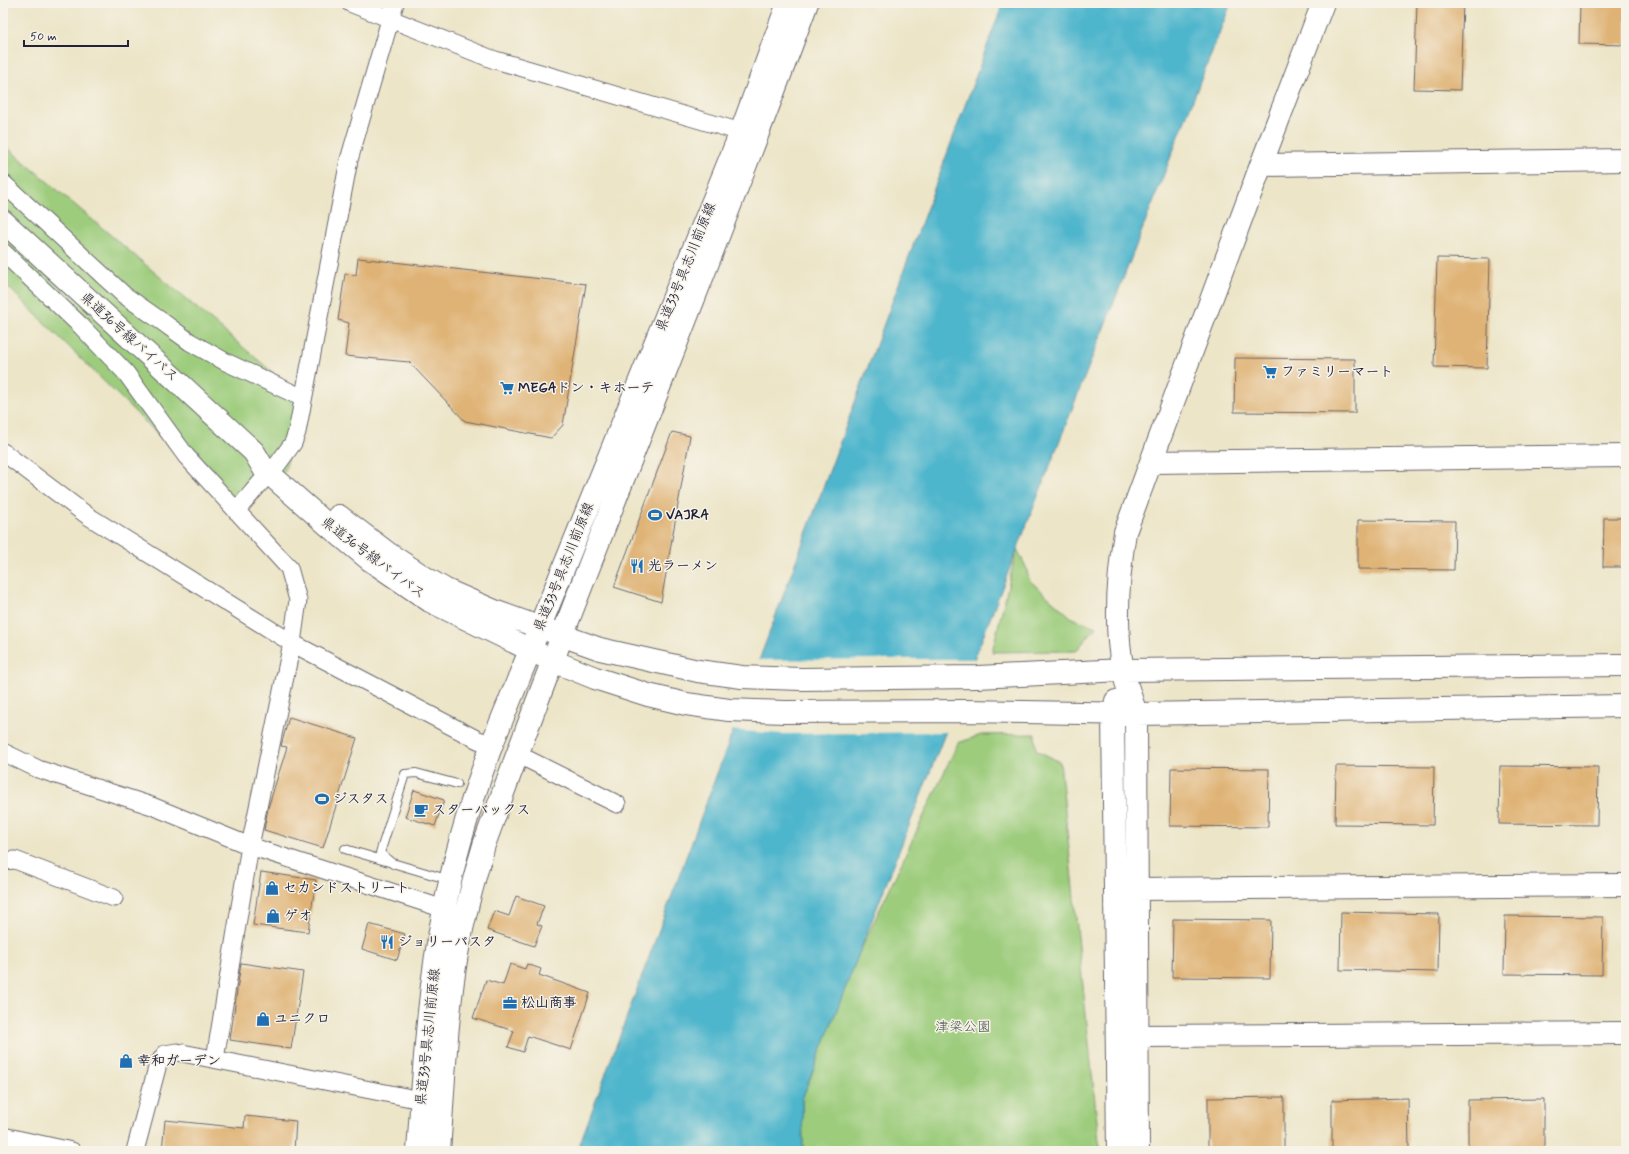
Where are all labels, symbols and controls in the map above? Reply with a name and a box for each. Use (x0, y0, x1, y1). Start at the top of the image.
scale bar (24, 22, 128, 48)
text: 50 m (30, 29, 57, 45)
street label: 県道33号具志川前原線 (652, 200, 720, 334)
street label: 県道36号線バイパス (76, 288, 182, 386)
place label: ファミリーマート (1281, 363, 1394, 381)
supermarket icon: ファミリーマート (1262, 364, 1278, 380)
place label: MEGAドン・キホーテ (518, 379, 655, 397)
supermarket icon: MEGAドン・キホーテ (499, 380, 515, 396)
street label: 県道33号具志川前原線 (530, 500, 598, 634)
place label: VAJRA (666, 506, 709, 524)
sports icon: VAJRA (647, 507, 663, 523)
street label: 県道36号線バイパス (317, 513, 429, 603)
place label: 光ラーメン (648, 557, 718, 575)
restaurant icon: 光ラーメン (629, 558, 645, 574)
place label: ジスタス (333, 790, 388, 808)
sports icon: ジスタス (314, 791, 330, 807)
place label: スターバックス (432, 801, 530, 819)
cafe icon: スターバックス (413, 802, 429, 818)
place label: セカンドストリート (283, 879, 410, 897)
shop icon: セカンドストリート (264, 880, 280, 896)
place label: ゲオ (284, 907, 312, 925)
shop icon: ゲオ (265, 908, 281, 924)
place label: ジョリーパスタ (398, 933, 496, 951)
restaurant icon: ジョリーパスタ (379, 934, 395, 950)
street label: 県道33号具志川前原線 (412, 967, 444, 1107)
place label: 松山商事 (521, 994, 577, 1012)
office icon: 松山商事 (502, 995, 518, 1011)
place label: ユニクロ (274, 1010, 330, 1028)
shop icon: ユニクロ (255, 1011, 271, 1027)
park label: 津梁公園 (935, 1018, 991, 1036)
place label: 幸和ガーデン (137, 1052, 221, 1070)
shop icon: 幸和ガーデン (118, 1053, 134, 1069)

